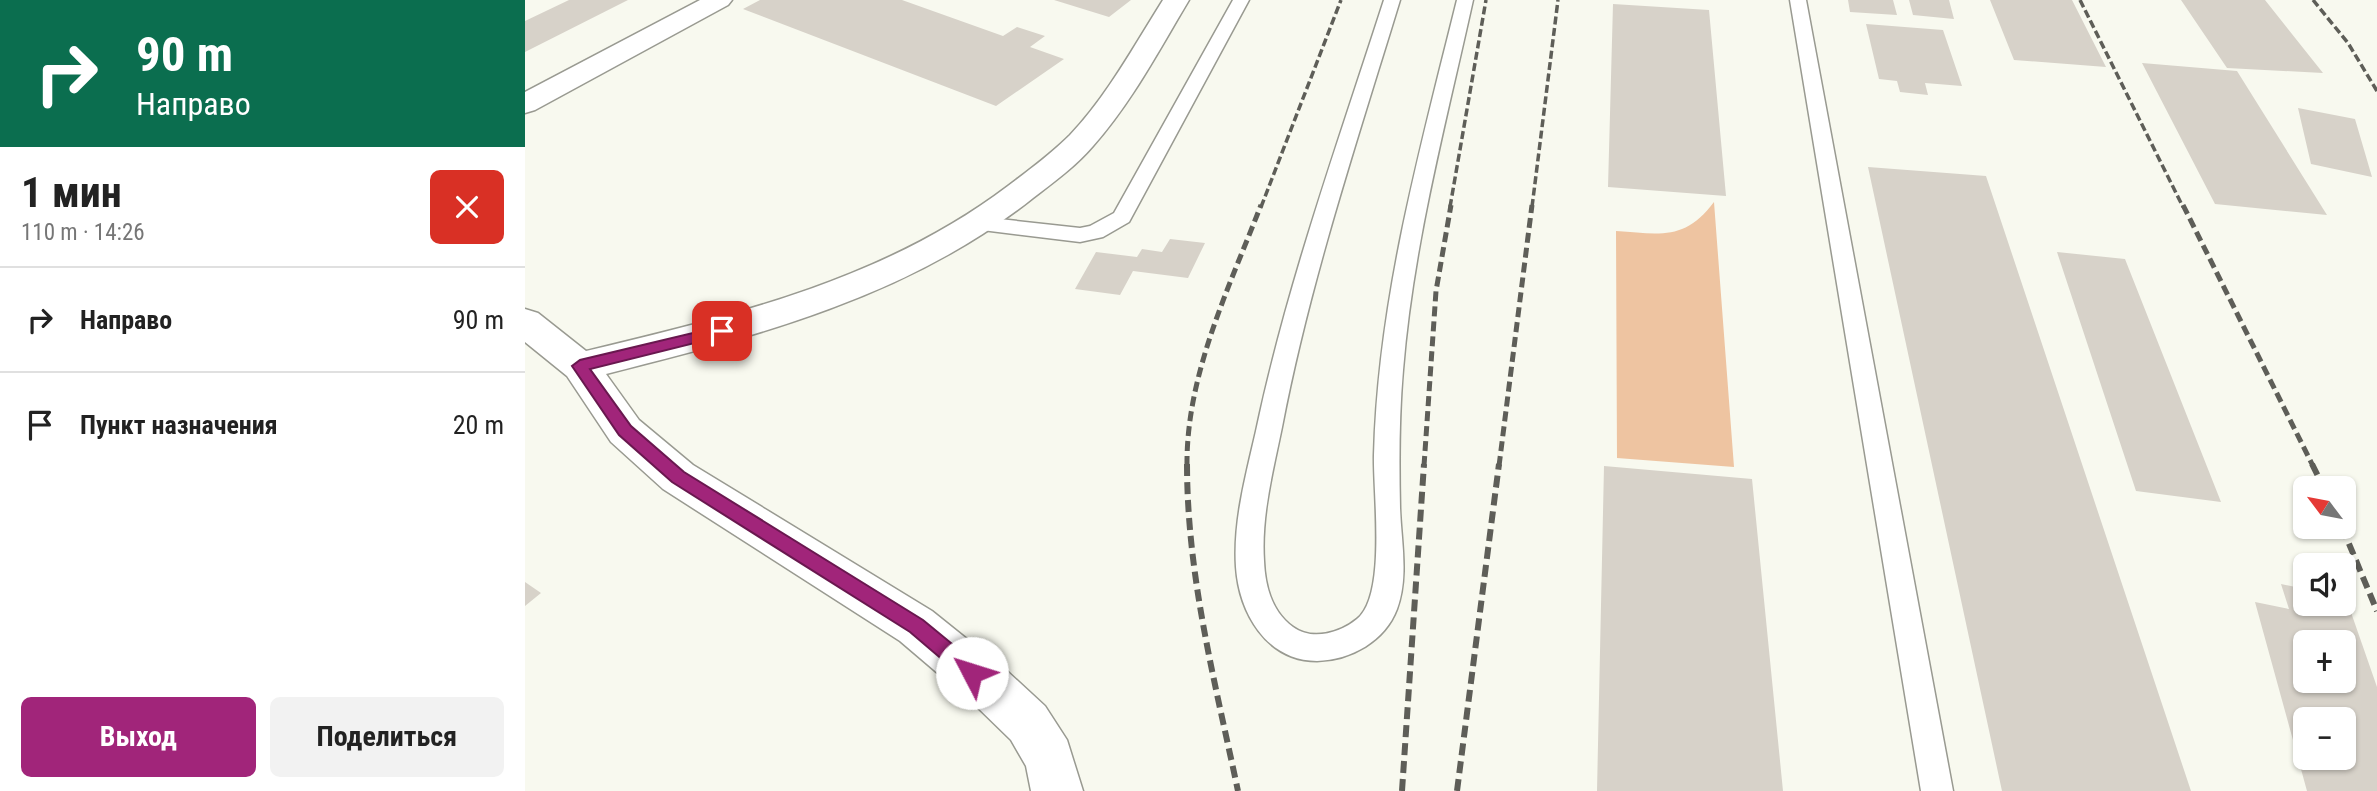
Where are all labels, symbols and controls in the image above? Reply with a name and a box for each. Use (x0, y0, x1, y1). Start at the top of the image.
text: 90 m (136, 26, 233, 83)
icon: right (21, 28, 112, 119)
text: Направо (136, 85, 251, 123)
text: 1 мин (21, 168, 122, 217)
button: close (430, 170, 504, 244)
text: 110 m · 14:26 (21, 219, 145, 246)
icon: right (21, 301, 59, 339)
pin (692, 301, 752, 361)
text: Направо (80, 305, 172, 335)
text: 90 m (453, 305, 504, 335)
icon: arrive (703, 312, 741, 350)
icon: arrive (21, 406, 59, 444)
text: Пункт назначения (80, 410, 278, 440)
text: 20 m (453, 410, 504, 440)
north arrow (2293, 476, 2355, 539)
map controls (2293, 476, 2356, 770)
button: sound (2293, 553, 2356, 616)
button: + (2293, 630, 2356, 693)
position arrow (935, 636, 1009, 710)
button: Выход (21, 697, 256, 777)
button: Поделиться (270, 697, 504, 777)
button: − (2293, 707, 2356, 770)

